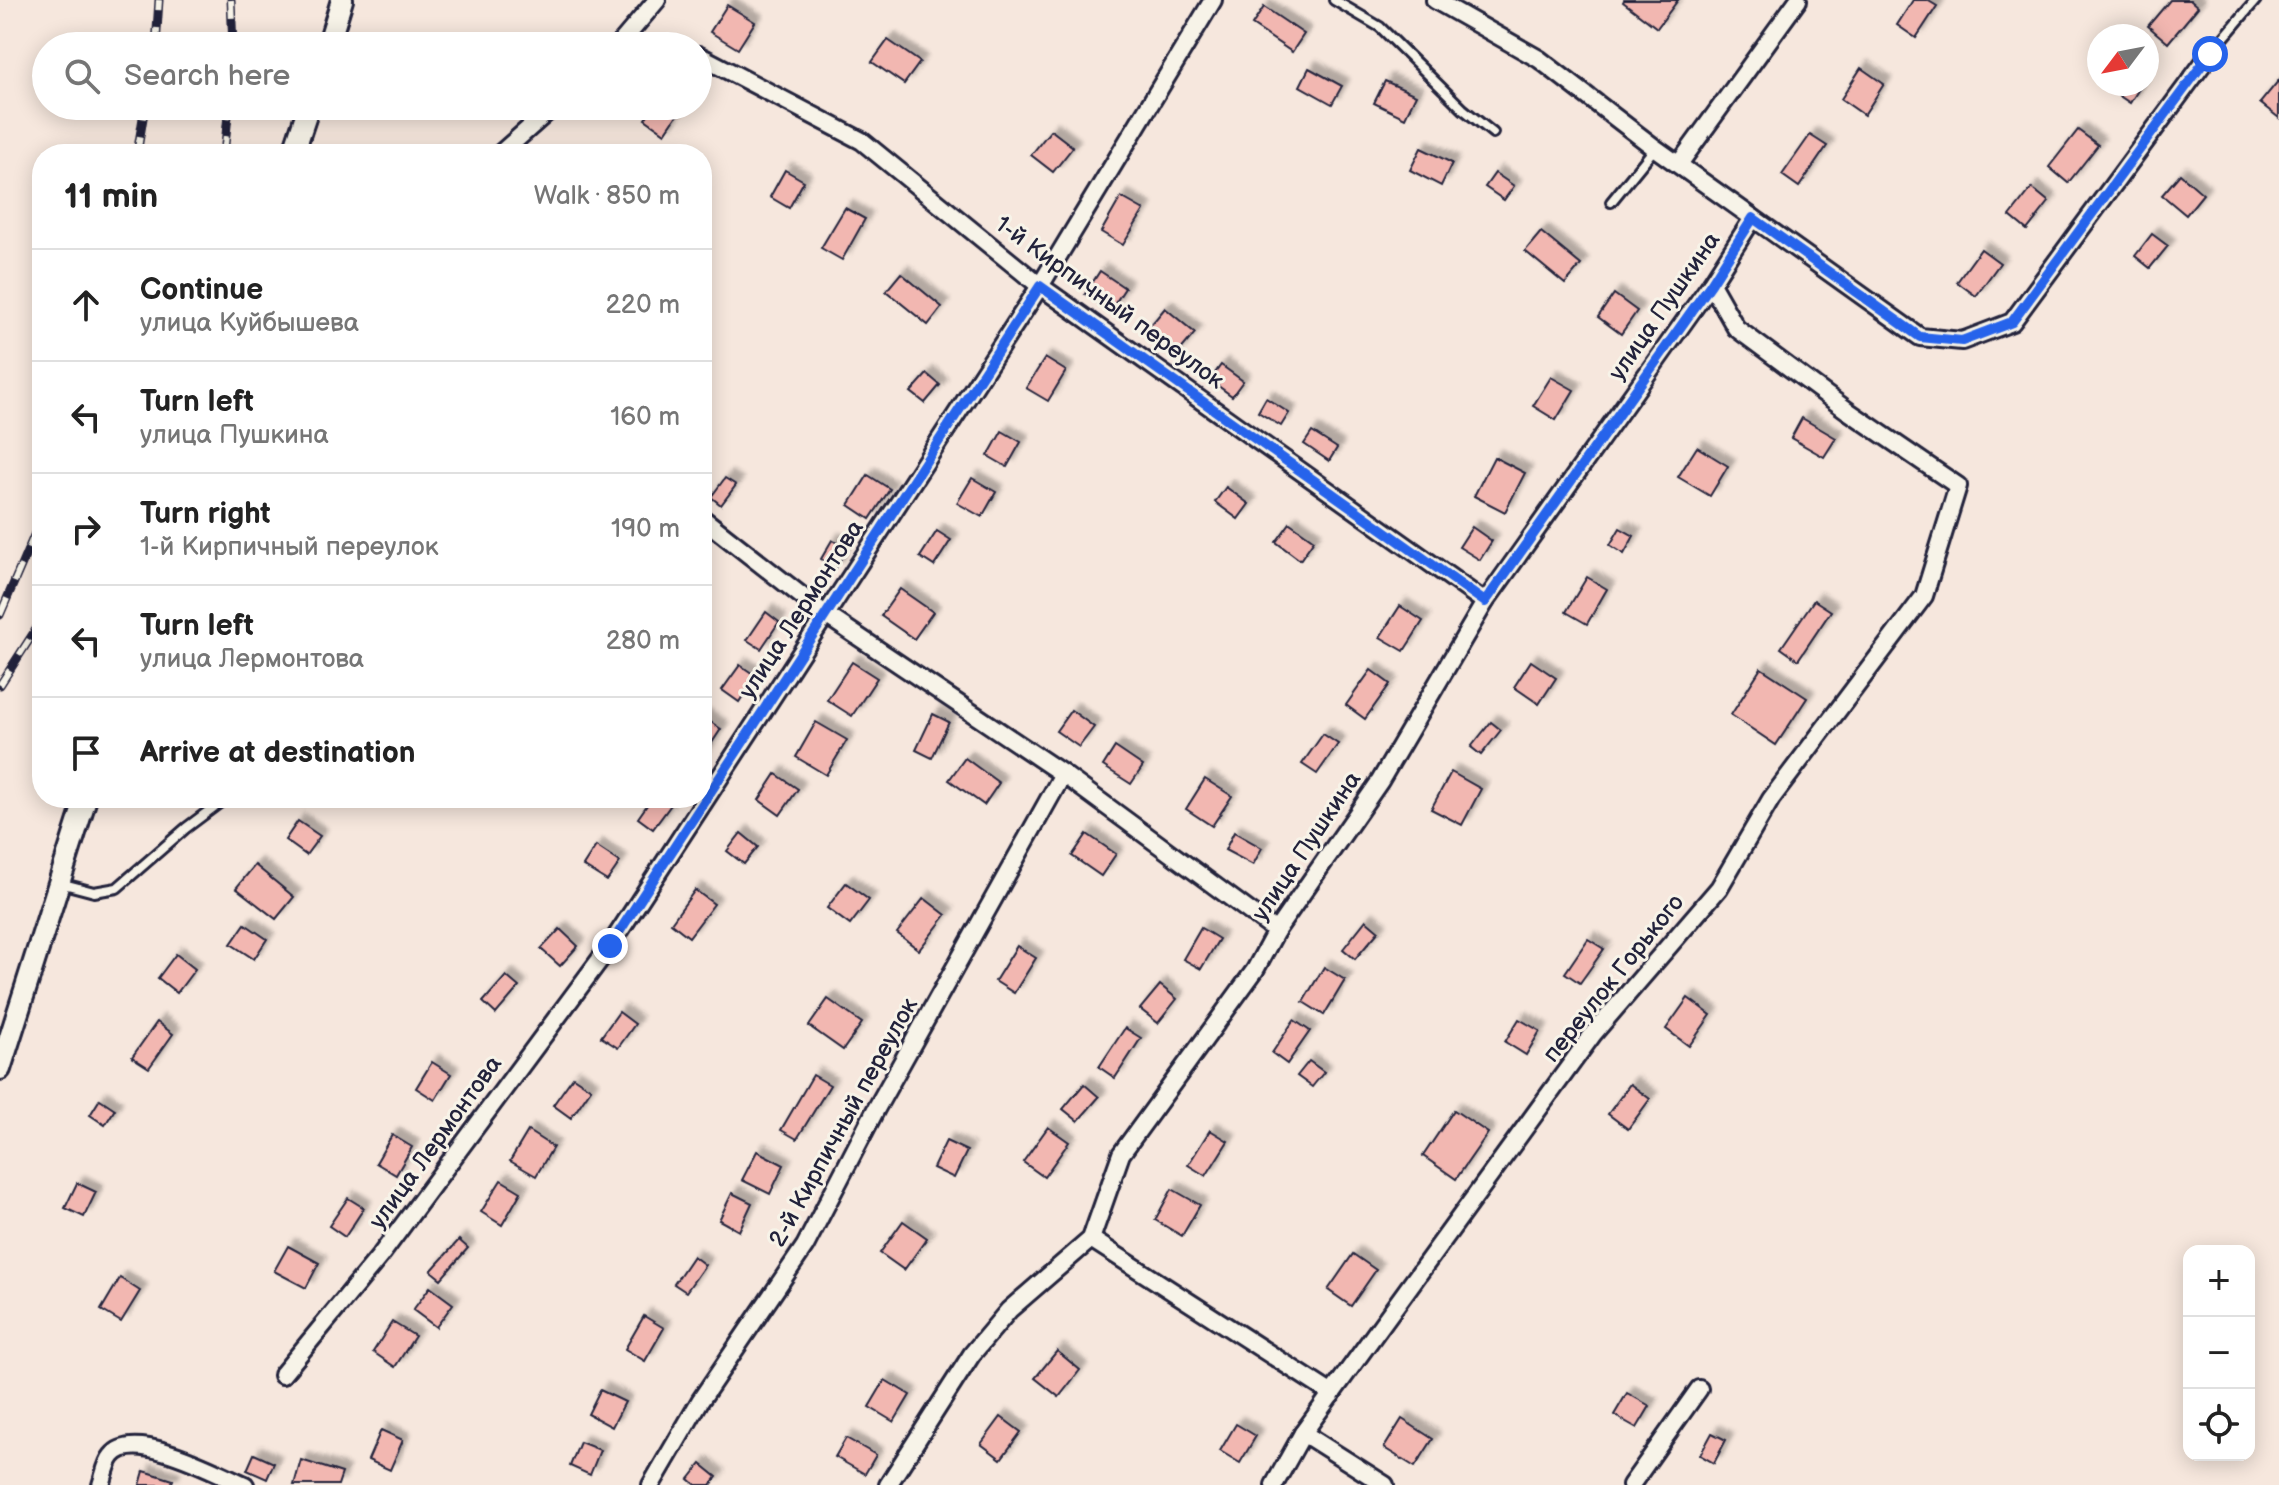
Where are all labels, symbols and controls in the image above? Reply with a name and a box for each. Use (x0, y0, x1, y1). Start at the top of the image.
north arrow (2087, 24, 2159, 96)
search box (32, 32, 712, 120)
route start (2192, 36, 2228, 72)
icon: search (60, 54, 104, 98)
text: Search here (124, 58, 290, 94)
text: 11 min (64, 176, 158, 217)
text: Walk · 850 m (534, 181, 680, 212)
street label: 1-й Кирпичный переулок (990, 210, 1230, 395)
street label: улица Пушкина (1603, 227, 1726, 386)
text: Continue (140, 272, 263, 308)
icon: ahead (64, 283, 108, 327)
text: 220 m (606, 290, 680, 321)
text: улица Куйбышева (140, 308, 359, 339)
text: Turn left (140, 384, 254, 420)
icon: left (64, 395, 108, 439)
text: 160 m (610, 402, 680, 433)
text: улица Пушкина (140, 420, 329, 451)
text: Turn right (140, 496, 271, 532)
icon: right (64, 507, 108, 551)
text: 190 m (611, 514, 680, 545)
street label: улица Лермонтова (733, 515, 870, 704)
text: 1-й Кирпичный переулок (140, 532, 439, 563)
text: Turn left (140, 608, 254, 644)
icon: left (64, 619, 108, 663)
text: 280 m (606, 626, 680, 657)
text: улица Лермонтова (140, 644, 364, 675)
icon: arrive (64, 731, 108, 775)
text: Arrive at destination (140, 735, 416, 771)
street label: улица Пушкина (1246, 766, 1367, 927)
street label: переулок Горького (1537, 888, 1690, 1068)
route end (592, 928, 628, 964)
street label: 2-й Кирпичный переулок (763, 992, 924, 1252)
street label: улица Лермонтова (363, 1050, 508, 1235)
map controls (2183, 1245, 2255, 1461)
button: + (2183, 1245, 2255, 1317)
button: − (2183, 1317, 2255, 1389)
button: locate (2183, 1389, 2255, 1461)

